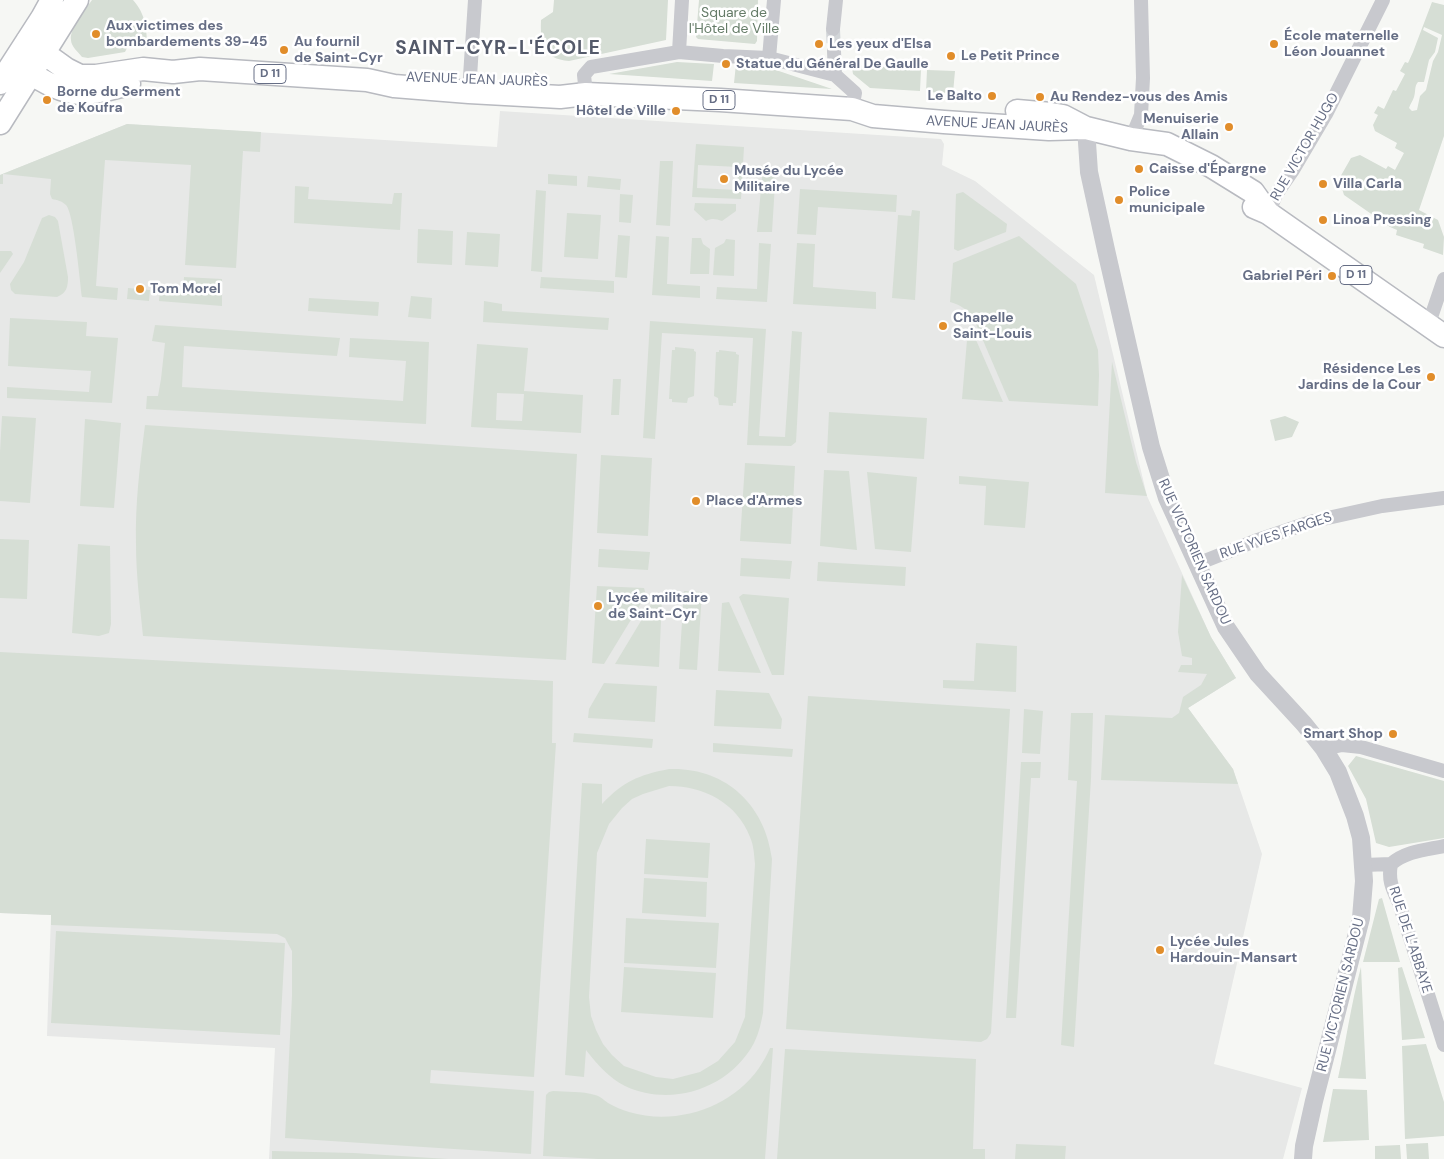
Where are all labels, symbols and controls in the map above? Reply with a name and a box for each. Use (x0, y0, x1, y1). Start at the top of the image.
park label: Square de l'Hôtel de Ville (689, 5, 779, 38)
place label: Aux victimes des bombardements 39-45 (106, 18, 267, 50)
marker: Aux victimes des bombardements 39-45 (90, 28, 102, 40)
place label: École maternelle Léon Jouannet (1284, 28, 1399, 60)
place label: Au fournil de Saint-Cyr (294, 34, 383, 66)
place label: Les yeux d'Elsa (829, 36, 931, 52)
district label: SAINT-CYR-L'ÉCOLE (393, 38, 603, 60)
marker: Les yeux d'Elsa (813, 38, 825, 50)
marker: École maternelle Léon Jouannet (1268, 38, 1280, 50)
marker: Au fournil de Saint-Cyr (278, 44, 290, 56)
place label: Le Petit Prince (961, 48, 1060, 64)
marker: Le Petit Prince (945, 50, 957, 62)
place label: Statue du Général De Gaulle (736, 56, 929, 72)
marker: Statue du Général De Gaulle (720, 58, 732, 70)
road number: D 11 (254, 64, 286, 84)
street label: AVENUE JEAN JAURÈS (406, 69, 548, 91)
place label: Borne du Serment de Koufra (57, 84, 181, 116)
place label: Le Balto (927, 88, 982, 104)
place label: Au Rendez-vous des Amis (1050, 89, 1228, 105)
road number: D 11 (703, 90, 735, 110)
marker: Le Balto (986, 90, 998, 102)
street label: RUE VICTOR HUGO (1267, 90, 1343, 204)
marker: Au Rendez-vous des Amis (1034, 91, 1046, 103)
marker: Borne du Serment de Koufra (41, 94, 53, 106)
place label: Hôtel de Ville (576, 103, 666, 119)
marker: Hôtel de Ville (670, 105, 682, 117)
place label: Menuiserie Allain (1143, 111, 1219, 144)
street label: AVENUE JEAN JAURÈS (926, 113, 1068, 137)
marker: Menuiserie Allain (1223, 121, 1235, 133)
place label: Caisse d'Épargne (1149, 161, 1266, 177)
place label: Musée du Lycée Militaire (734, 163, 844, 196)
marker: Caisse d'Épargne (1133, 163, 1145, 175)
marker: Musée du Lycée Militaire (718, 173, 730, 185)
place label: Villa Carla (1333, 176, 1402, 192)
marker: Villa Carla (1317, 178, 1329, 190)
place label: Police municipale (1129, 184, 1205, 216)
marker: Police municipale (1113, 194, 1125, 206)
place label: Linoa Pressing (1333, 212, 1432, 228)
marker: Linoa Pressing (1317, 214, 1329, 226)
road number: D 11 (1340, 266, 1372, 284)
place label: Gabriel Péri (1242, 268, 1322, 284)
marker: Gabriel Péri (1326, 270, 1338, 282)
place label: Tom Morel (150, 281, 221, 297)
marker: Tom Morel (134, 283, 146, 295)
place label: Chapelle Saint-Louis (953, 310, 1032, 342)
marker: Chapelle Saint-Louis (937, 320, 949, 332)
place label: Résidence Les Jardins de la Cour (1298, 361, 1421, 394)
marker: Résidence Les Jardins de la Cour (1425, 371, 1437, 383)
street label: RUE VICTORIEN SARDOU (1154, 476, 1234, 628)
place label: Place d'Armes (706, 493, 802, 509)
marker: Place d'Armes (690, 495, 702, 507)
street label: RUE YVES FARGES (1218, 509, 1334, 563)
place label: Lycée militaire de Saint-Cyr (608, 590, 708, 622)
marker: Lycée militaire de Saint-Cyr (592, 600, 604, 612)
place label: Smart Shop (1303, 726, 1383, 742)
marker: Smart Shop (1387, 728, 1399, 740)
street label: RUE DE L’ABBAYE (1385, 885, 1435, 995)
street label: RUE VICTORIEN SARDOU (1314, 916, 1368, 1074)
place label: Lycée Jules Hardouin-Mansart (1170, 934, 1297, 966)
marker: Lycée Jules Hardouin-Mansart (1154, 944, 1166, 956)

